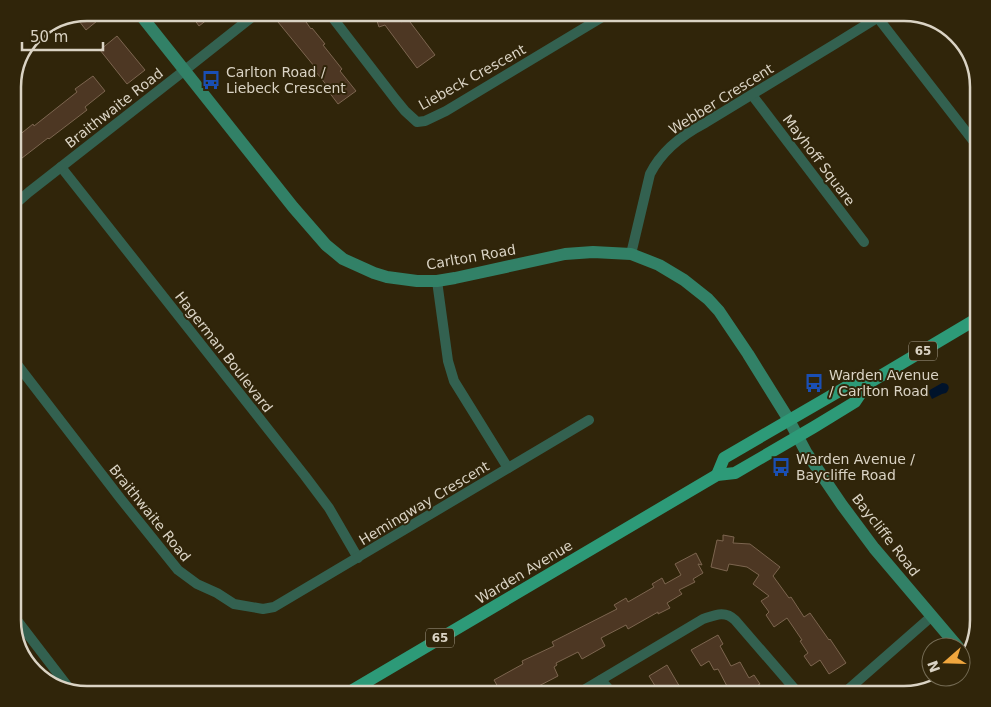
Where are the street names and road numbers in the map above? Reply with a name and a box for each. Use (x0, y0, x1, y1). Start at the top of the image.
street label: Liebeck Crescent (416, 41, 529, 113)
street label: Webber Crescent (666, 60, 777, 138)
street label: Braithwaite Road (62, 65, 166, 151)
street label: Mayhoff Square (780, 111, 858, 209)
street label: Carlton Road (425, 241, 517, 273)
street label: Hagerman Boulevard (172, 289, 276, 415)
road number: 65 (909, 342, 937, 361)
street label: Hemingway Crescent (356, 458, 492, 548)
street label: Braithwaite Road (106, 461, 194, 565)
street label: Baycliffe Road (849, 491, 923, 579)
street label: Warden Avenue (473, 537, 575, 607)
road number: 65 (426, 628, 454, 648)

